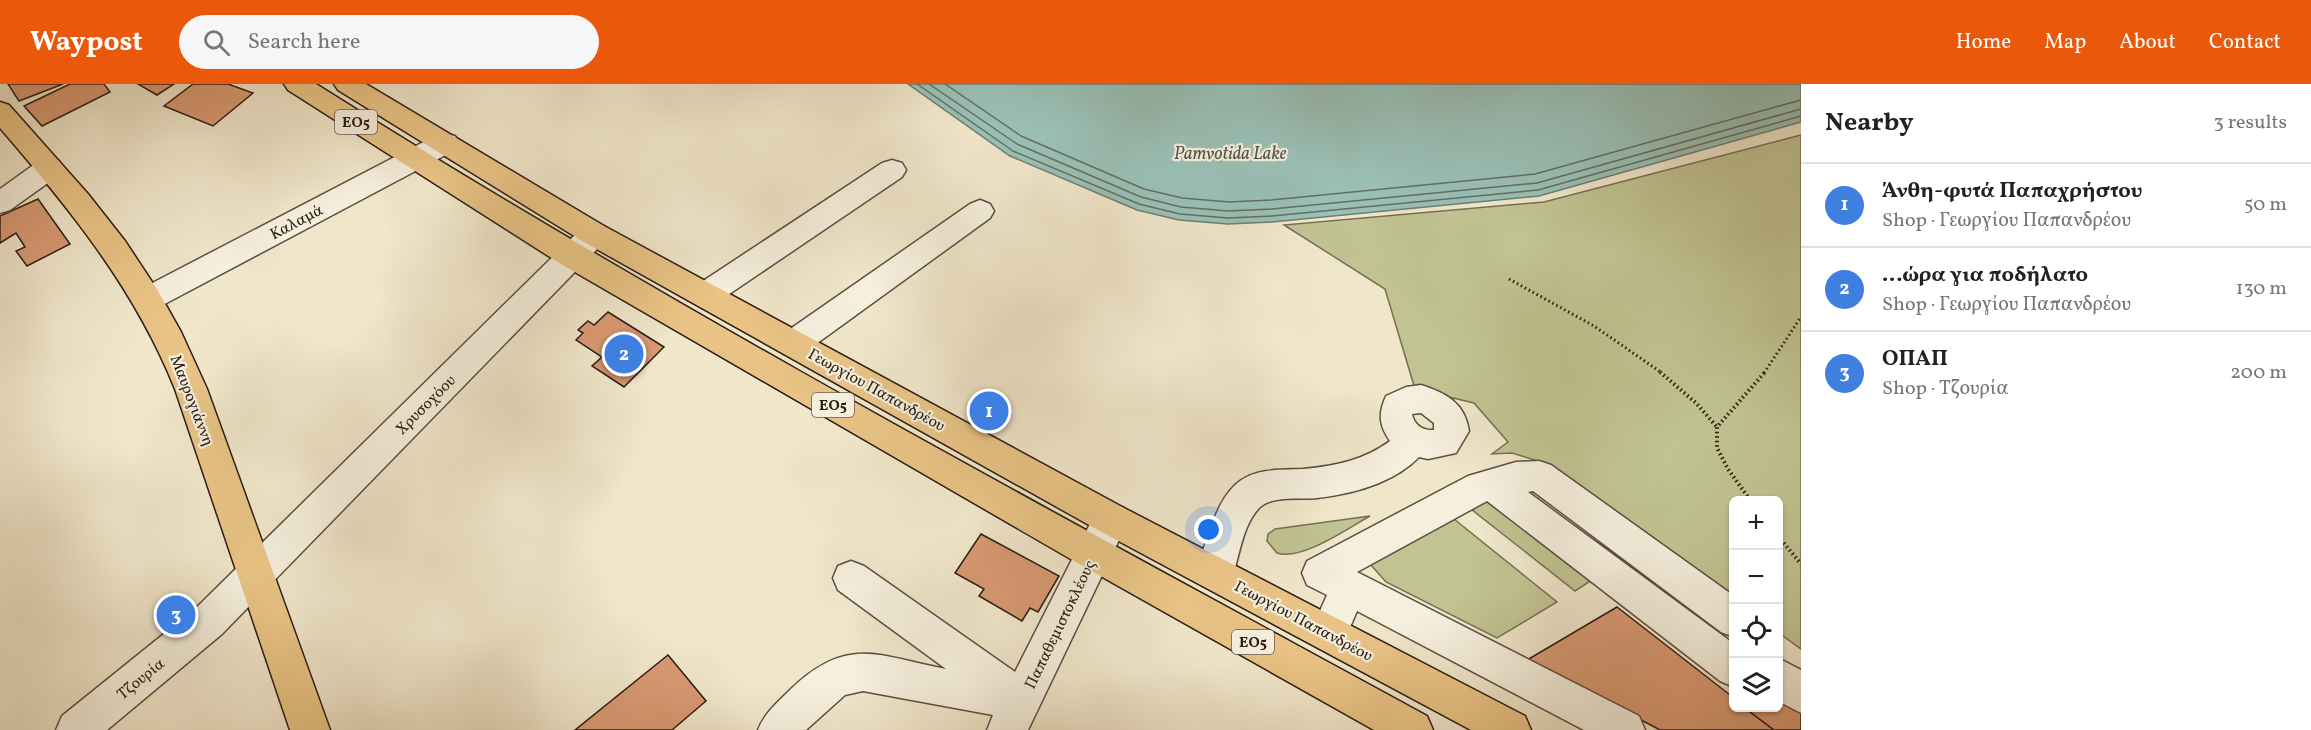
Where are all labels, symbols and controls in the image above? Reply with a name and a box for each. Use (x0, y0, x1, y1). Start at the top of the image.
search box (179, 15, 599, 69)
text: Waypost (30, 23, 143, 62)
icon: search (200, 26, 233, 59)
text: Search here (248, 27, 360, 58)
text: Home (1956, 28, 2011, 57)
text: Map (2044, 28, 2086, 57)
text: About (2119, 28, 2176, 57)
text: Contact (2209, 28, 2281, 57)
text: Nearby (1825, 105, 1914, 141)
text: 3 results (2213, 109, 2287, 137)
road number: ΕΟ5 (335, 110, 377, 134)
water label: Pamvotida Lake (1174, 142, 1287, 167)
text: Άνθη-φυτά Παπαχρήστου (1882, 176, 2142, 207)
text: 1 (1840, 191, 1849, 219)
text: 50 m (2244, 191, 2287, 219)
street label: Καλαμά (267, 199, 328, 246)
text: Shop · Γεωργίου Παπανδρέου (1882, 207, 2131, 235)
text: ...ώρα για ποδήλατο (1882, 260, 2088, 291)
text: 2 (1839, 275, 1850, 303)
text: 130 m (2236, 275, 2287, 303)
text: Shop · Γεωργίου Παπανδρέου (1882, 291, 2131, 319)
pin: 2 (604, 332, 644, 376)
street label: Γεωργίου Παπανδρέου (803, 344, 949, 438)
text: ΟΠΑΠ (1882, 344, 1948, 375)
street label: Μαυρογιάννη (164, 352, 219, 449)
text: 3 (1839, 359, 1850, 387)
text: 200 m (2230, 359, 2287, 387)
street label: Χρυσοχόου (391, 370, 462, 440)
text: Shop · Τζουρία (1882, 375, 2008, 403)
pin: 1 (970, 388, 1008, 434)
road number: ΕΟ5 (812, 393, 854, 417)
map controls (1729, 496, 1783, 712)
button: + (1729, 496, 1783, 550)
your location (1194, 515, 1223, 544)
button: − (1729, 550, 1783, 604)
street label: Παπαθεμιστοκλέους (1020, 557, 1102, 693)
street label: Γεωργίου Παπανδρέου (1230, 576, 1376, 668)
pin: 3 (156, 592, 195, 638)
button: locate (1729, 604, 1783, 658)
road number: ΕΟ5 (1232, 630, 1274, 654)
street label: Τζουρία (113, 653, 170, 706)
button: layers (1729, 658, 1783, 712)

